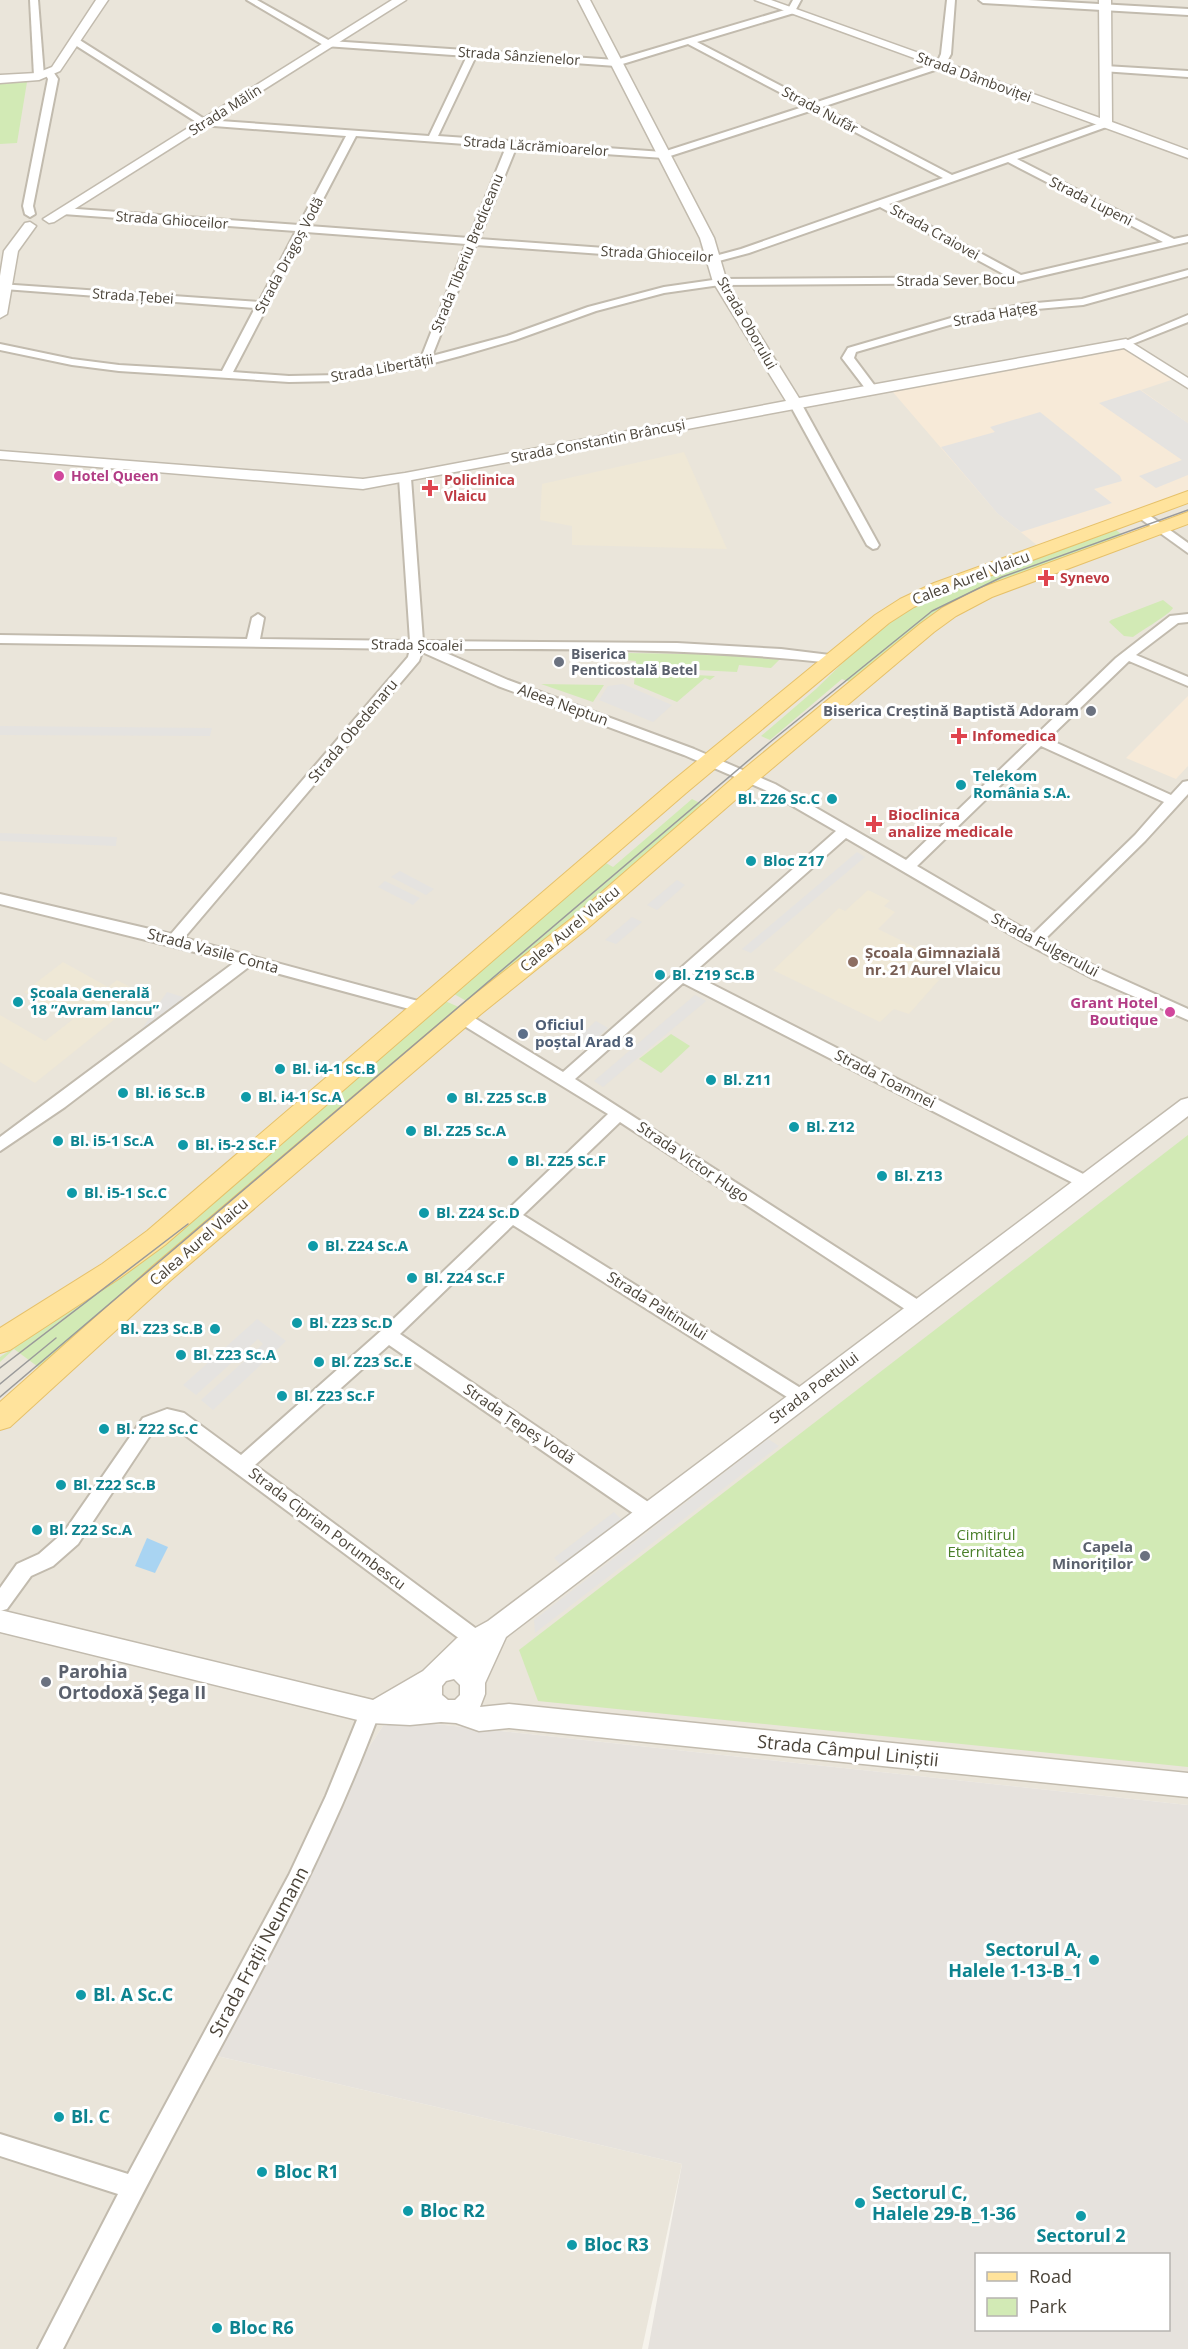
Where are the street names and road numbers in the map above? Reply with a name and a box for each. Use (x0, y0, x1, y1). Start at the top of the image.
street label: Strada Sânzienelor (457, 42, 581, 69)
street label: Strada Dâmboviței (914, 47, 1034, 106)
street label: Strada Mălin (185, 80, 265, 139)
street label: Strada Nufăr (779, 82, 862, 138)
street label: Strada Lăcrămioarelor (463, 131, 609, 160)
street label: Strada Tiberiu Brediceanu (426, 171, 507, 335)
street label: Strada Lupeni (1047, 172, 1136, 230)
street label: Strada Dragoș Vodă (250, 193, 327, 316)
street label: Strada Craiovei (887, 199, 983, 264)
street label: Strada Ghioceilor (115, 206, 229, 233)
street label: Strada Ghioceilor (600, 241, 714, 266)
street label: Strada Sever Bocu (896, 269, 1015, 290)
street label: Strada Oborului (713, 273, 782, 373)
street label: Strada Țebei (92, 283, 174, 308)
street label: Strada Hațeg (952, 297, 1039, 330)
street label: Strada Libertății (329, 349, 435, 386)
street label: Strada Constantin Brâncuși (509, 414, 687, 467)
street label: Calea Aurel Vlaicu (909, 545, 1032, 609)
street label: Strada Școalei (371, 634, 463, 655)
street label: Strada Obedenaru (303, 674, 401, 786)
street label: Aleea Neptun (515, 678, 611, 730)
street label: Calea Aurel Vlaicu (515, 881, 623, 976)
street label: Strada Fulgerului (988, 907, 1103, 981)
street label: Strada Vasile Conta (145, 923, 281, 977)
street label: Strada Toamnei (832, 1044, 939, 1112)
street label: Strada Victor Hugo (634, 1116, 754, 1206)
street label: Calea Aurel Vlaicu (145, 1193, 252, 1290)
street label: Strada Paltinului (604, 1266, 712, 1344)
street label: Strada Poetului (765, 1347, 862, 1427)
street label: Strada Țepeș Vodă (460, 1378, 579, 1468)
street label: Strada Ciprian Porumbescu (245, 1463, 410, 1594)
street label: Strada Câmpul Liniștii (756, 1729, 940, 1771)
street label: Strada Frații Neumann (203, 1862, 313, 2041)

